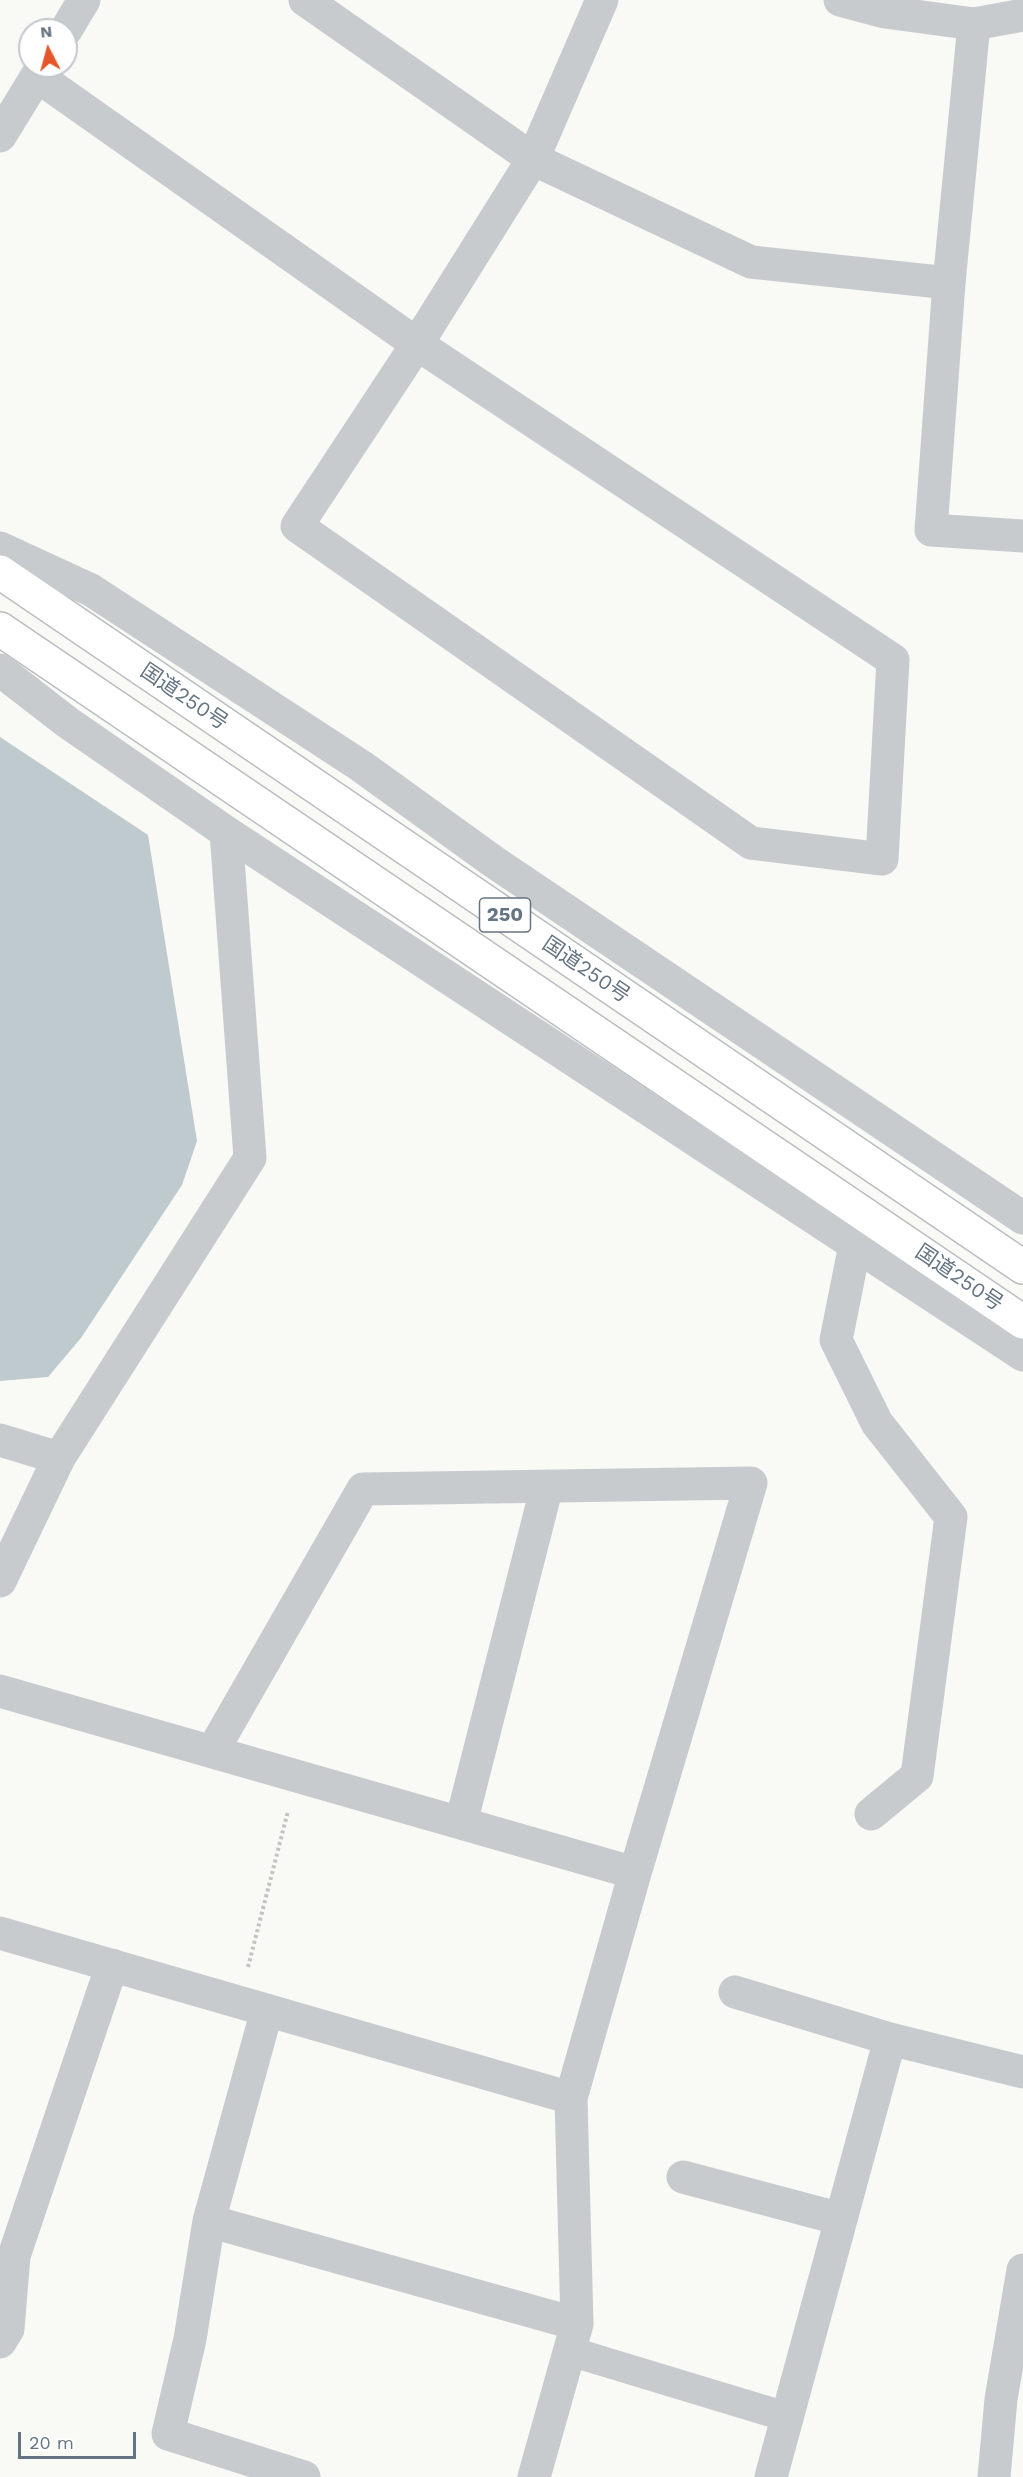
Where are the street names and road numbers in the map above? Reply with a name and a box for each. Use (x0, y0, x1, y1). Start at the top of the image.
street label: 国道250号 (135, 658, 233, 736)
road number: 250 (480, 898, 530, 932)
street label: 国道250号 (537, 931, 635, 1009)
street label: 国道250号 (910, 1239, 1008, 1317)

